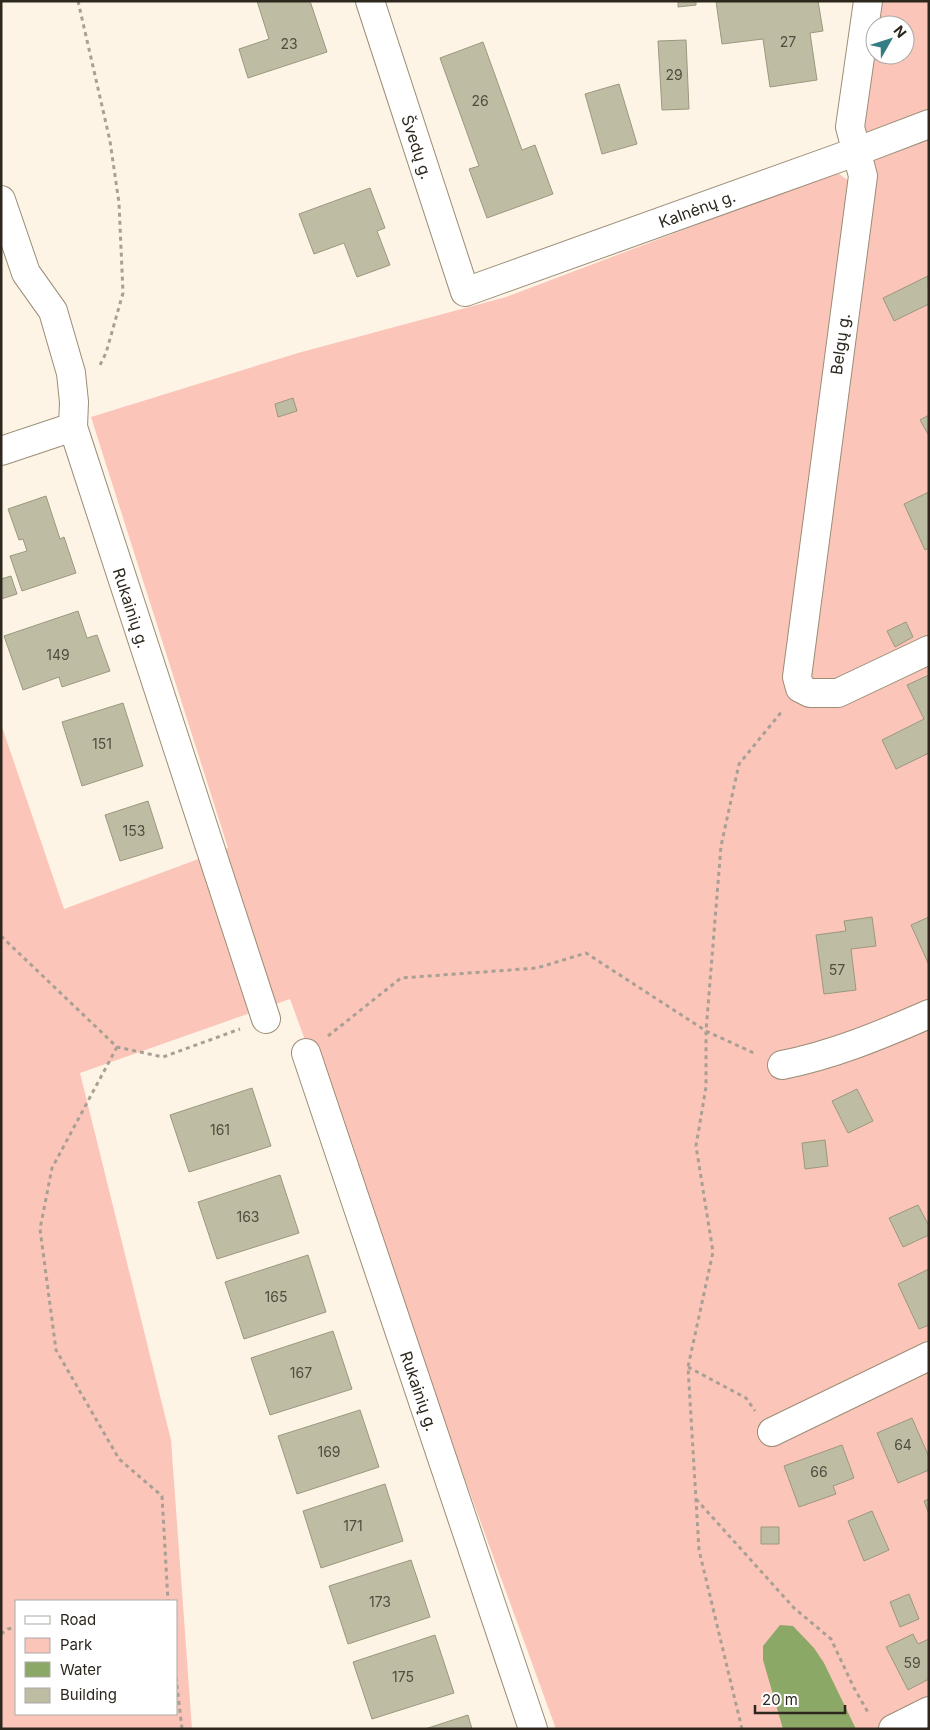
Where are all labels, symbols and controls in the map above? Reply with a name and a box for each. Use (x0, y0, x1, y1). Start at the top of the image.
north arrow (865, 15, 915, 65)
text: N (891, 22, 910, 41)
house number: 27 (780, 33, 796, 50)
house number: 23 (280, 35, 298, 52)
house number: 29 (665, 66, 683, 83)
house number: 26 (471, 92, 489, 109)
street label: Švedų g. (397, 112, 437, 182)
street label: Kalnėnų g. (656, 186, 738, 232)
street label: Belgų g. (826, 312, 854, 376)
street label: Rukainių g. (109, 565, 153, 651)
house number: 149 (46, 646, 70, 663)
house number: 151 (92, 735, 112, 752)
house number: 153 (123, 822, 145, 839)
house number: 57 (829, 961, 845, 978)
house number: 161 (210, 1121, 230, 1138)
house number: 163 (236, 1208, 260, 1225)
house number: 165 (265, 1288, 287, 1305)
street label: Rukainių g. (396, 1348, 442, 1434)
house number: 167 (290, 1364, 312, 1381)
house number: 64 (894, 1436, 912, 1453)
house number: 169 (317, 1443, 341, 1460)
house number: 66 (810, 1463, 828, 1480)
house number: 171 (343, 1517, 363, 1534)
house number: 173 (369, 1593, 391, 1610)
legend (15, 1600, 178, 1715)
text: Road (60, 1610, 96, 1629)
text: Park (60, 1635, 93, 1654)
house number: 59 (903, 1654, 921, 1671)
text: Water (60, 1660, 102, 1679)
house number: 175 (392, 1668, 414, 1685)
scale bar (755, 1682, 845, 1714)
text: Building (60, 1685, 117, 1704)
text: 20 m (762, 1690, 798, 1709)

